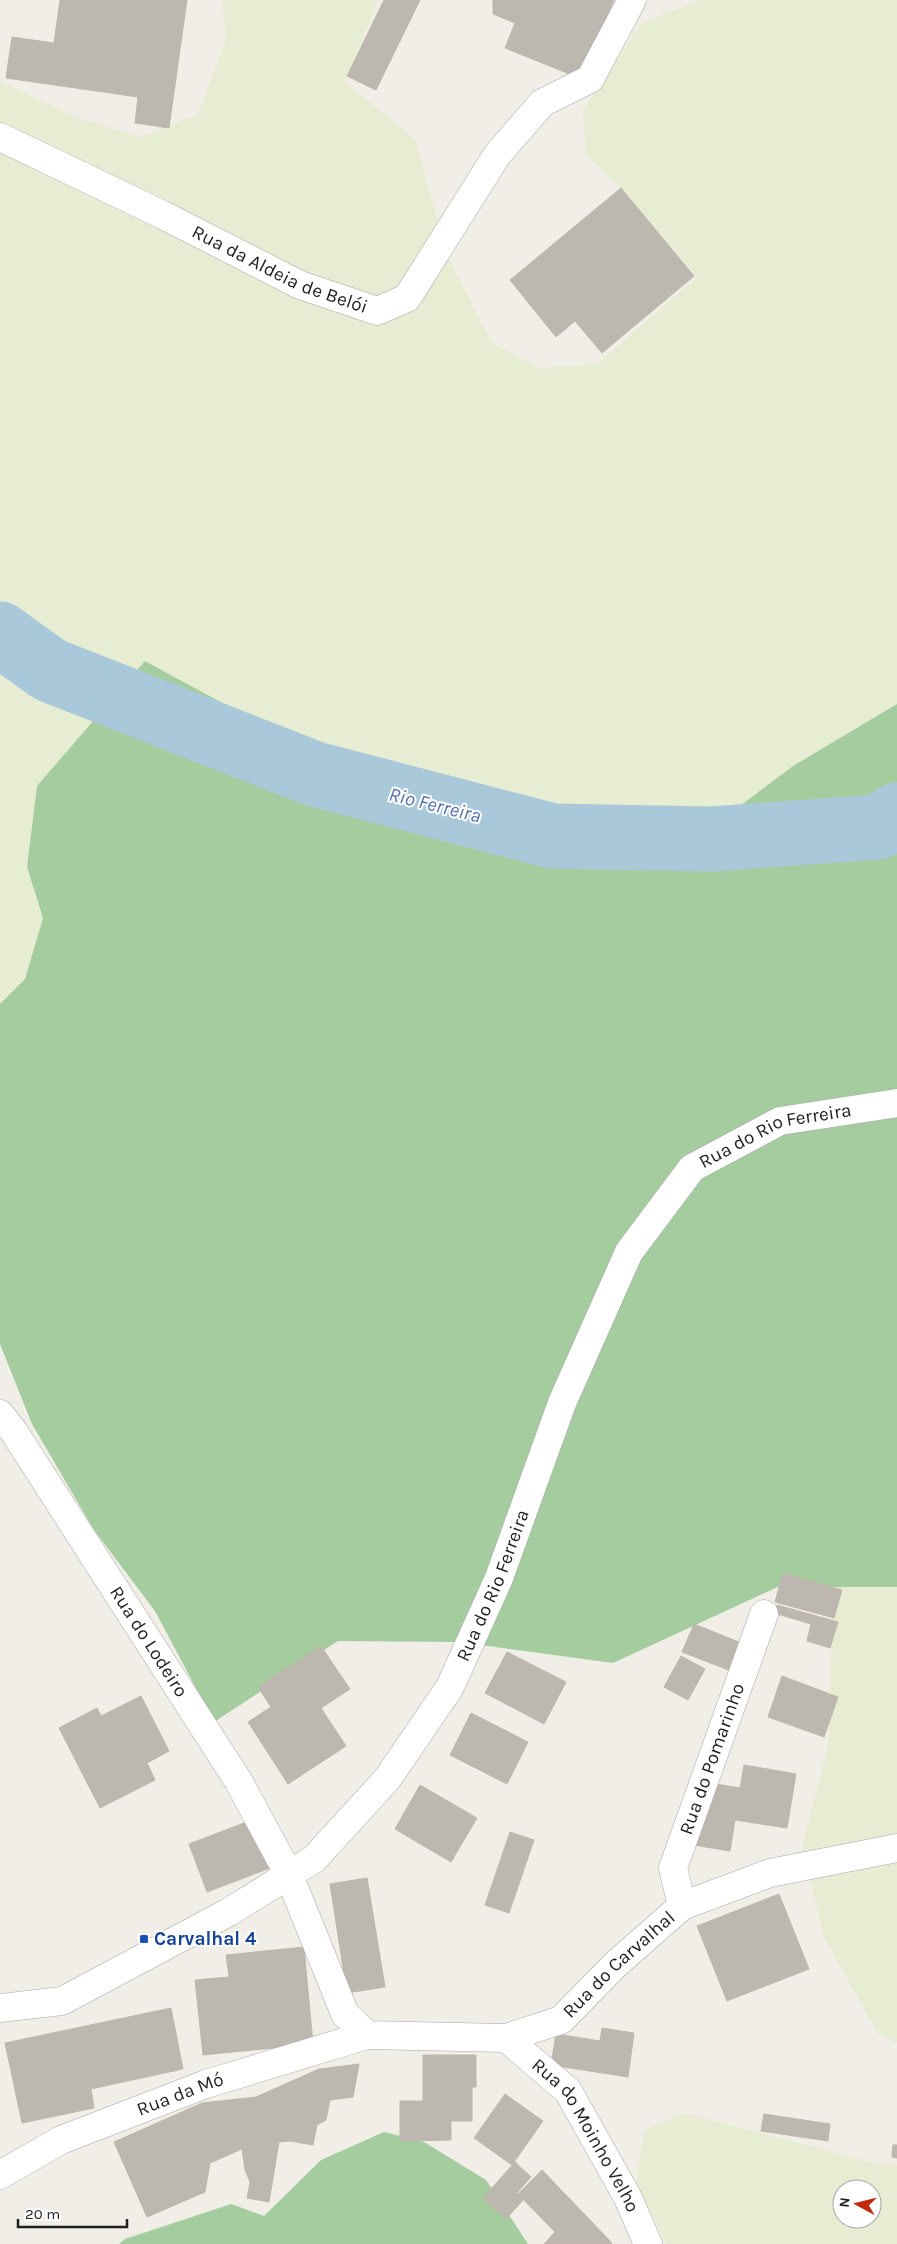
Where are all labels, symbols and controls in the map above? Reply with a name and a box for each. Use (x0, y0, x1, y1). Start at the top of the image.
street label: Rua da Aldeia de Belói (188, 221, 371, 318)
water label: Rio Ferreira (387, 782, 483, 828)
street label: Rua do Rio Ferreira (695, 1099, 853, 1173)
street label: Rua do Rio Ferreira (452, 1507, 534, 1665)
street label: Rua do Lodeiro (105, 1582, 192, 1701)
street label: Rua do Pomarinho (675, 1680, 749, 1838)
street label: Rua do Carvalhal (558, 1906, 679, 2022)
place label: Carvalhal 4 (154, 1928, 257, 1950)
marker: Carvalhal 4 (138, 1933, 150, 1945)
street label: Rua do Moinho Velho (527, 2054, 644, 2216)
street label: Rua da Mó (134, 2068, 226, 2121)
north arrow (832, 2179, 882, 2229)
scale bar (18, 2196, 126, 2228)
text: N (836, 2196, 854, 2208)
text: 20 m (25, 2205, 60, 2223)

